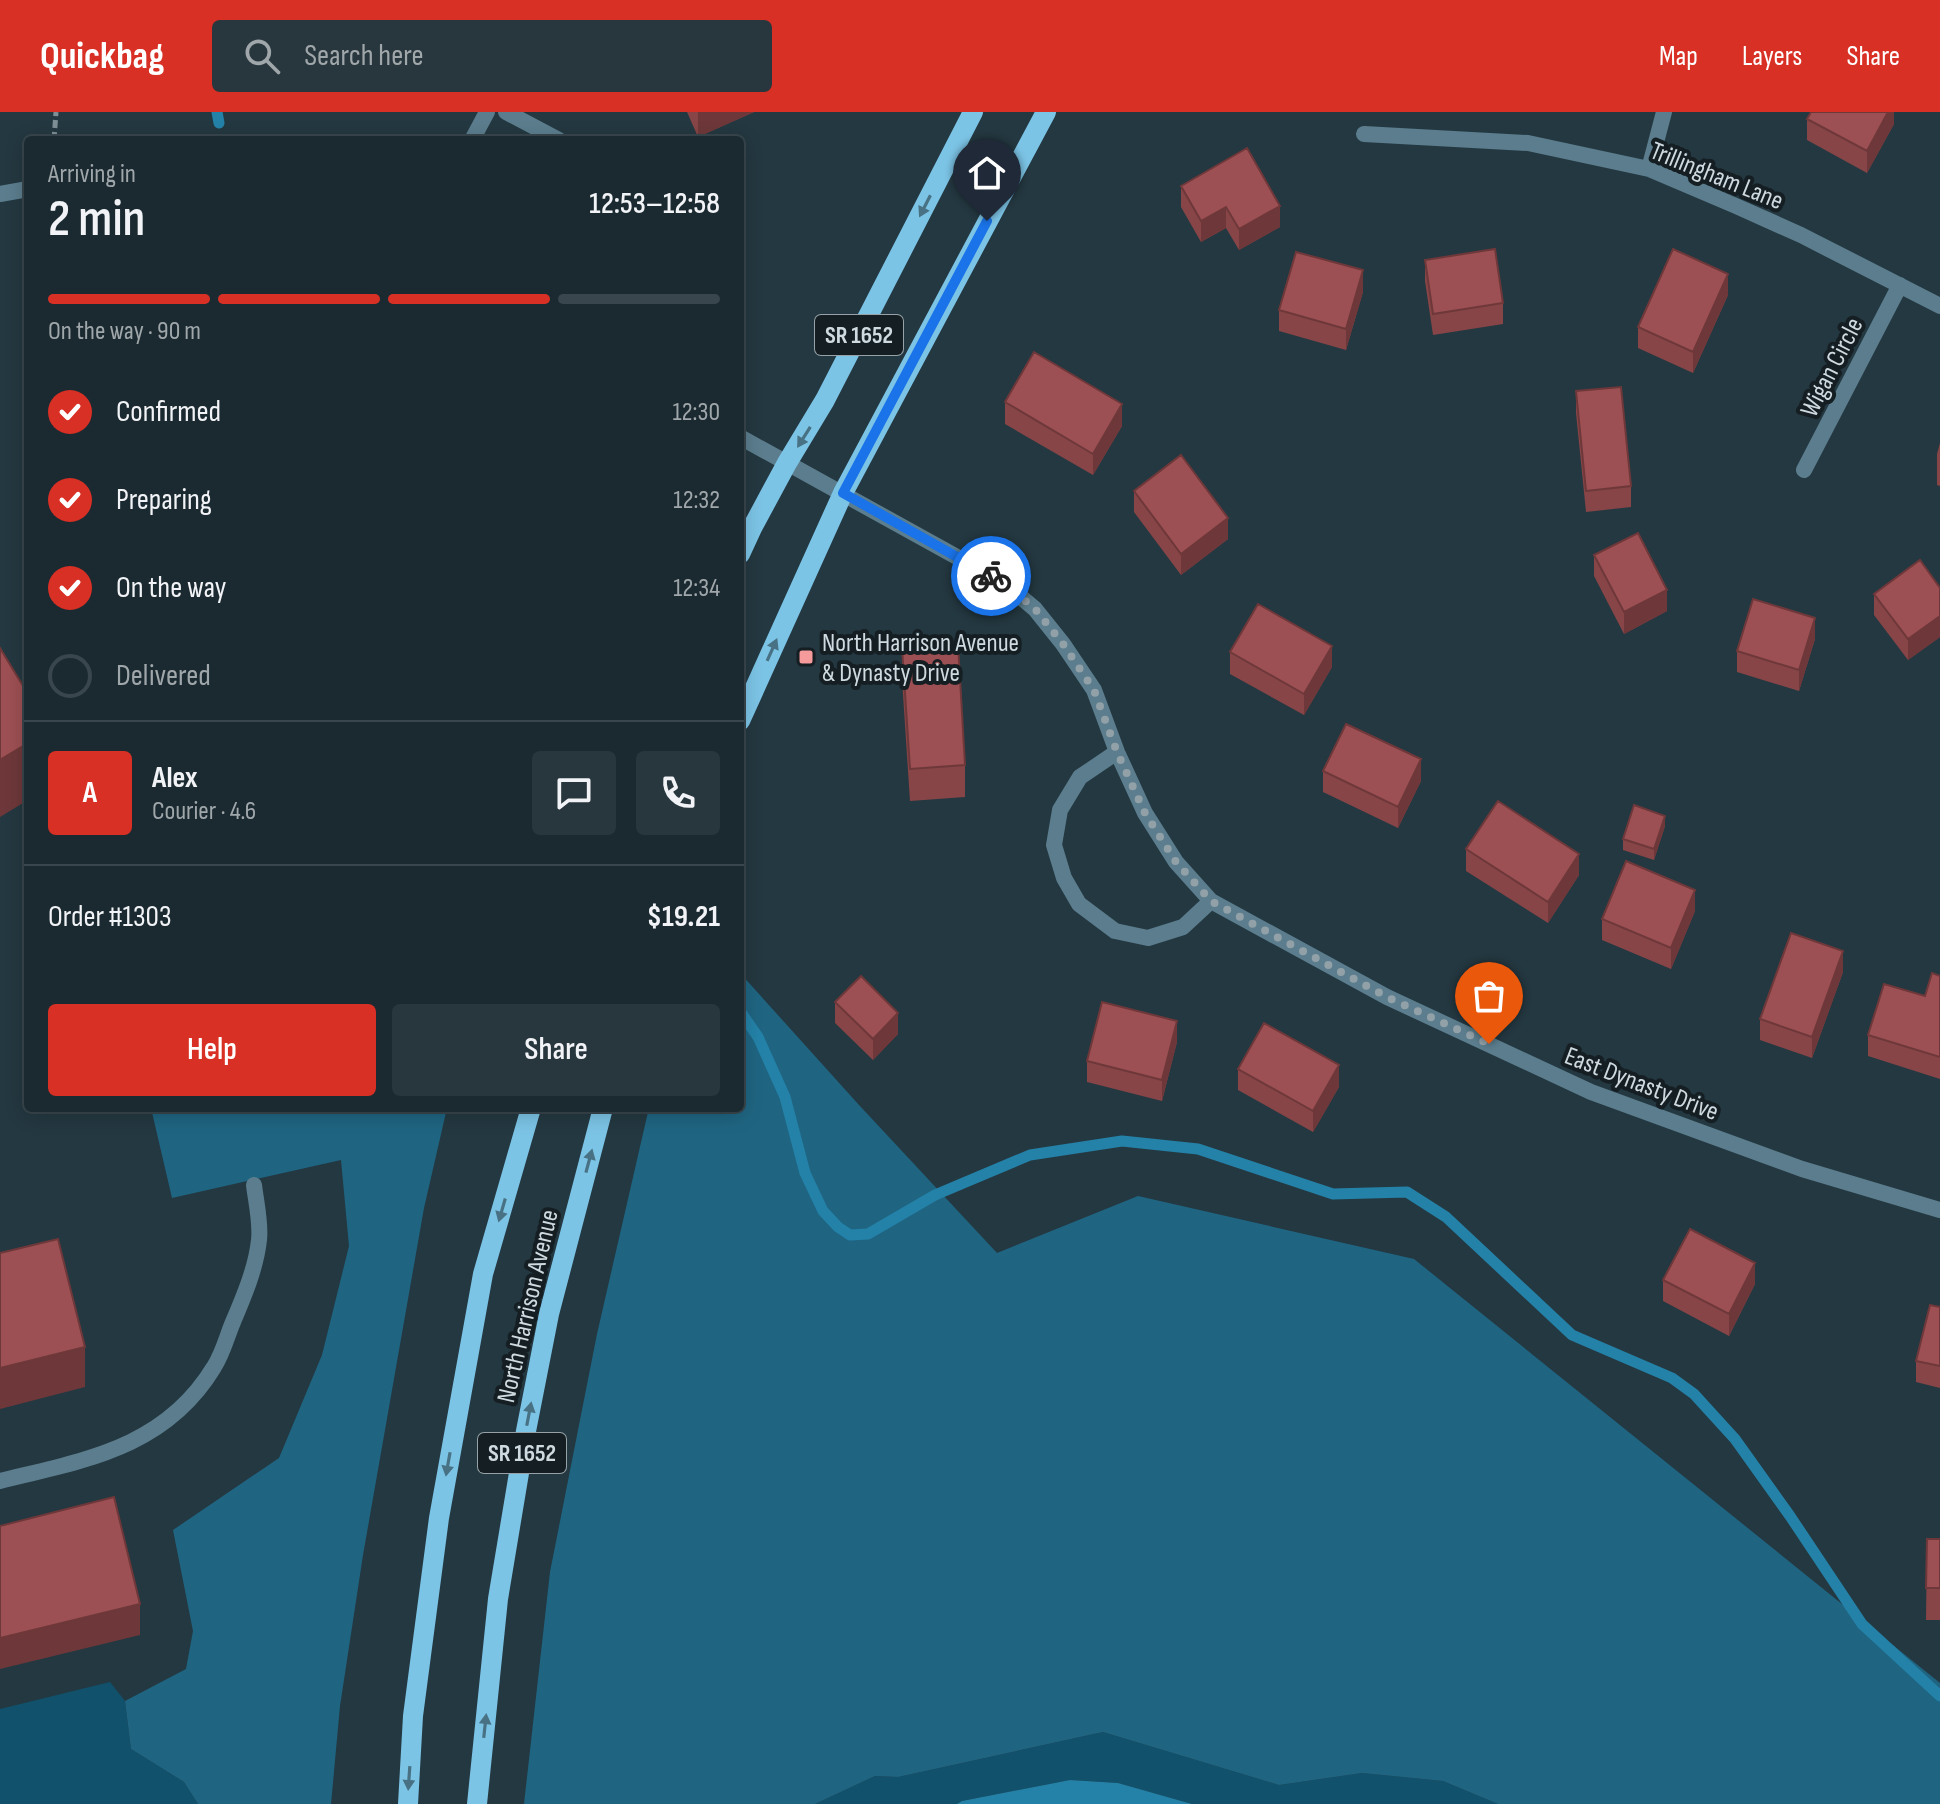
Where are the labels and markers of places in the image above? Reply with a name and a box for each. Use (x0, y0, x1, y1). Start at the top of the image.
pin (953, 139, 1021, 221)
place label: North Harrison Avenue & Dynasty Drive (822, 628, 1019, 689)
marker: North Harrison Avenue & Dynasty Drive (797, 648, 815, 666)
pin (1455, 962, 1523, 1044)

